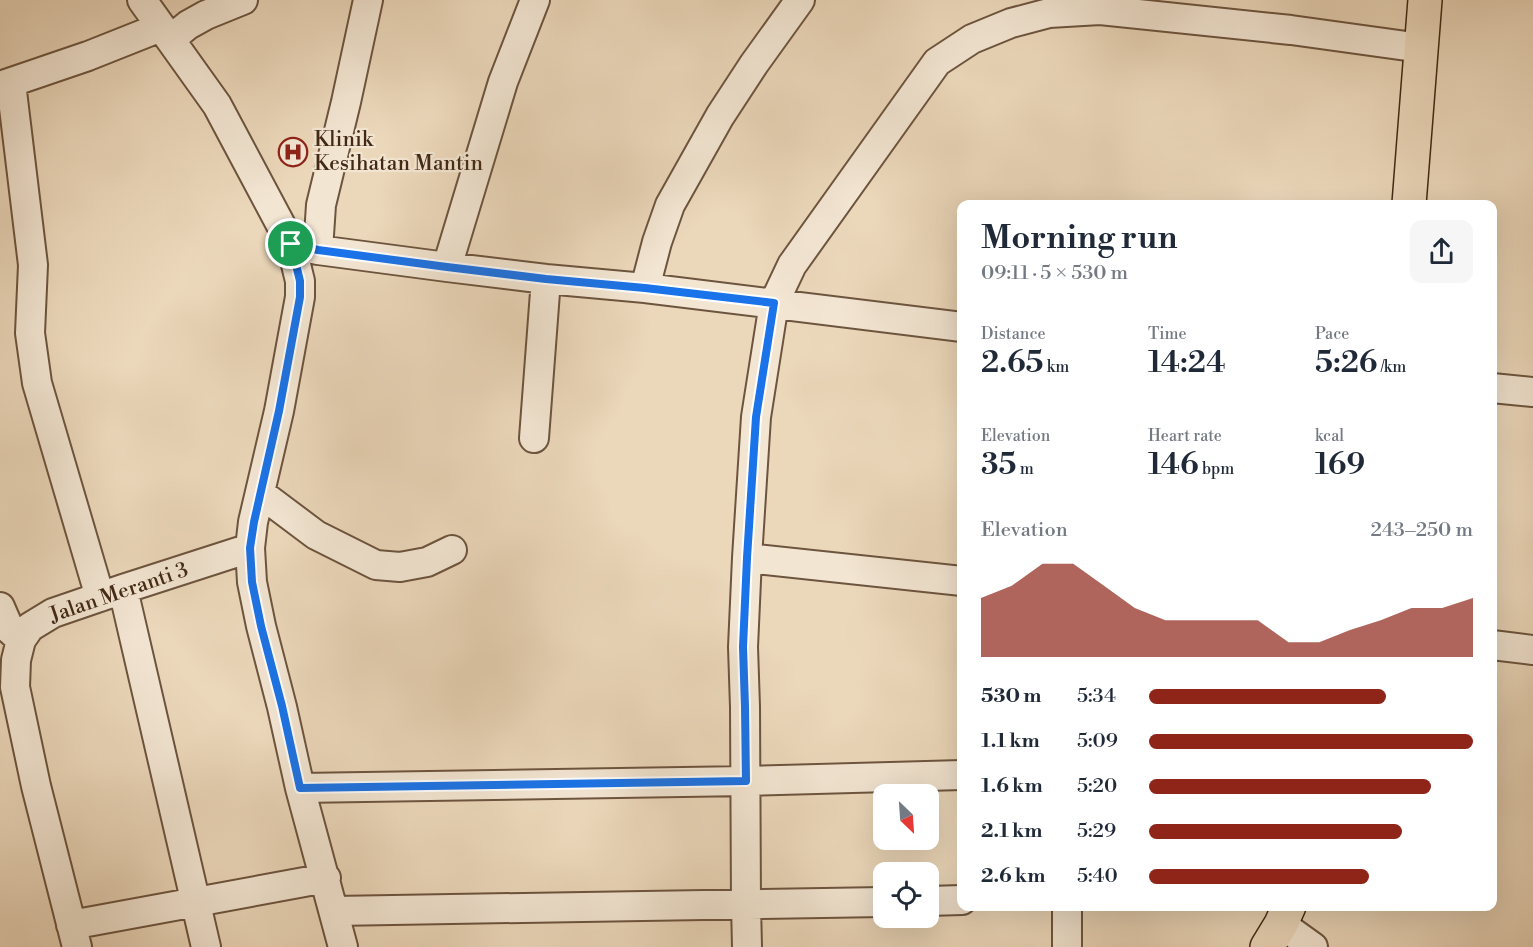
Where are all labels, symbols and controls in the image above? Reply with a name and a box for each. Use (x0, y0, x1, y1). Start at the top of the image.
place label: Klinik Kesihatan Mantin (314, 127, 483, 177)
hospital icon: Klinik Kesihatan Mantin (277, 136, 309, 168)
pin (265, 218, 316, 269)
text: Morning run (981, 218, 1178, 259)
button: share (1410, 220, 1473, 283)
icon: arrive (274, 227, 307, 260)
text: 09:11 · 5 × 530 m (981, 261, 1128, 286)
text: Distance (981, 324, 1046, 344)
text: Time (1148, 324, 1187, 344)
text: Pace (1315, 324, 1349, 344)
text: 2.65 (981, 344, 1044, 382)
text: 14:24 (1148, 344, 1226, 382)
text: 5:26 (1315, 344, 1378, 382)
text: km (1044, 357, 1069, 377)
text: /km (1378, 357, 1406, 377)
text: Elevation (981, 426, 1050, 446)
text: Heart rate (1148, 426, 1222, 446)
text: kcal (1315, 426, 1344, 446)
text: 35 (981, 446, 1016, 484)
text: 146 (1148, 446, 1199, 484)
text: 169 (1315, 446, 1365, 484)
text: m (1016, 459, 1034, 479)
text: bpm (1199, 459, 1234, 479)
text: Elevation (981, 518, 1068, 543)
text: 243–250 m (1370, 518, 1473, 543)
street label: Jalan Meranti 3 (45, 557, 192, 629)
text: 530 m (981, 684, 1041, 709)
text: 5:34 (1077, 684, 1116, 709)
text: 1.1 km (981, 729, 1040, 754)
text: 5:09 (1077, 729, 1118, 754)
text: 1.6 km (981, 774, 1043, 799)
text: 5:20 (1077, 774, 1117, 799)
north arrow (873, 784, 939, 850)
map controls (873, 784, 939, 928)
text: 2.1 km (981, 819, 1043, 844)
text: 5:29 (1077, 819, 1116, 844)
button: locate (873, 862, 939, 928)
text: 2.6 km (981, 864, 1045, 889)
text: 5:40 (1077, 864, 1118, 889)

